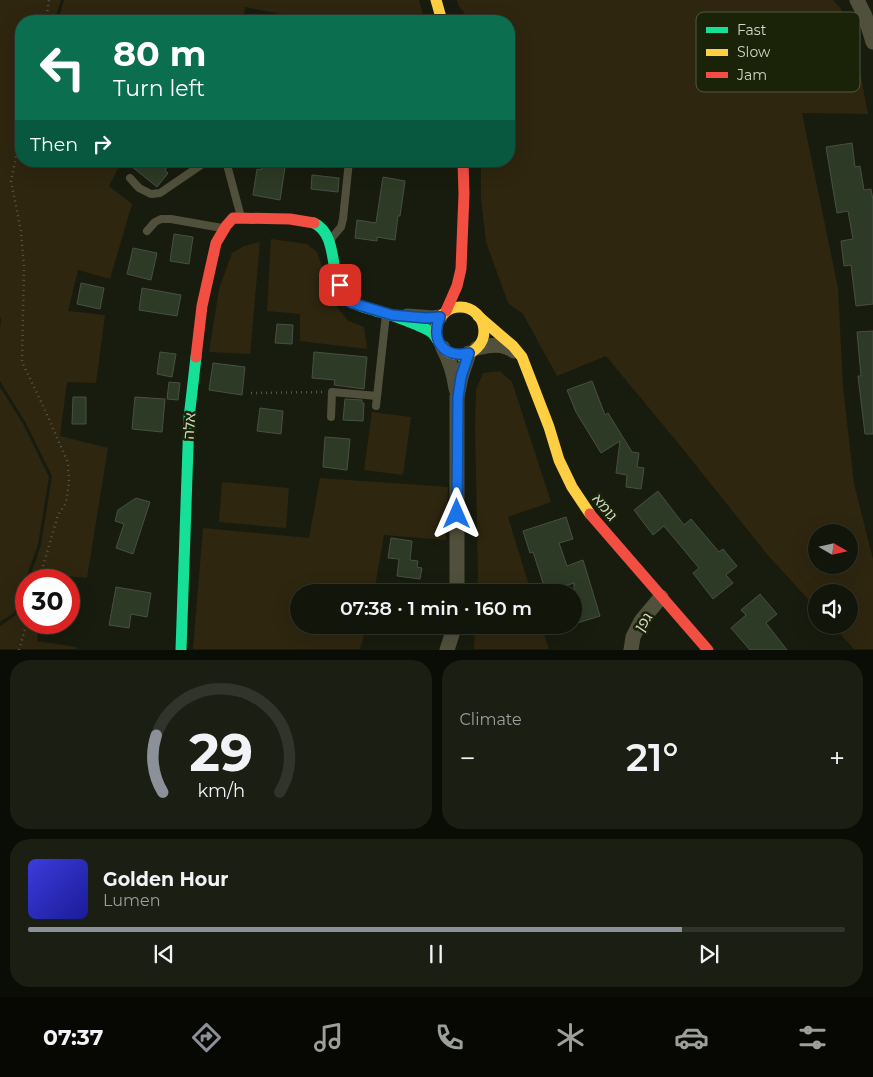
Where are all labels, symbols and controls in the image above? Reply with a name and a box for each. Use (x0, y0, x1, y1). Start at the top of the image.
legend (696, 12, 860, 92)
text: Fast (737, 21, 767, 39)
text: 80 m (113, 32, 207, 75)
icon: left (30, 35, 95, 100)
text: Slow (737, 43, 771, 61)
text: Jam (736, 66, 767, 84)
text: Turn left (113, 75, 205, 102)
icon: right (88, 130, 116, 158)
text: Then (30, 133, 78, 156)
pin (319, 264, 361, 306)
icon: arrive (326, 271, 354, 299)
street label: אלה (179, 412, 199, 440)
position arrow (430, 487, 482, 539)
street label: גומא (588, 490, 622, 525)
north arrow (808, 524, 858, 574)
map controls (808, 524, 858, 634)
speed limit sign: 30 (15, 569, 80, 634)
button: sound (808, 584, 858, 634)
text: 07:38 · 1 min · 160 m (340, 597, 532, 620)
street label: גפן (630, 608, 656, 635)
text: Climate (460, 710, 522, 729)
text: 29 (189, 721, 253, 784)
text: 21° (626, 734, 679, 781)
text: − (460, 741, 476, 775)
text: + (829, 741, 845, 775)
text: km/h (197, 780, 245, 801)
text: Golden Hour (103, 868, 229, 891)
text: Lumen (103, 891, 161, 910)
icon: previous (150, 940, 178, 968)
icon: pause (422, 940, 450, 968)
icon: next (695, 940, 723, 968)
icon: directions (189, 1020, 224, 1055)
icon: music (311, 1020, 346, 1055)
icon: phone (432, 1020, 467, 1055)
icon: climate (553, 1020, 588, 1055)
icon: car (674, 1020, 709, 1055)
icon: filters (795, 1020, 830, 1055)
text: 07:37 (43, 1024, 103, 1051)

